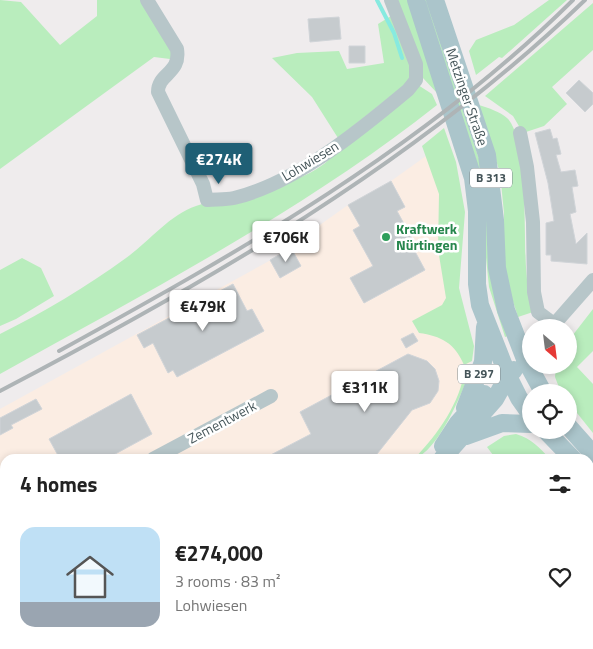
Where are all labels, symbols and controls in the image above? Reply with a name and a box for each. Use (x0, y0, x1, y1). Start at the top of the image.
street label: Metzinger Straße (441, 45, 494, 149)
street label: Lohwiesen (277, 135, 342, 186)
pin: €274K (184, 142, 254, 185)
text: €274K (196, 147, 242, 171)
road number: B 313 (470, 168, 512, 188)
place label: Kraftwerk Nürtingen (396, 218, 458, 255)
pin: €706K (251, 220, 321, 263)
text: €706K (263, 225, 309, 249)
marker: Kraftwerk Nürtingen (380, 231, 392, 243)
pin: €479K (168, 290, 238, 332)
text: €479K (180, 294, 226, 318)
north arrow (522, 319, 578, 374)
map controls (522, 319, 577, 439)
road number: B 297 (458, 364, 500, 384)
pin: €311K (330, 370, 400, 413)
text: €311K (342, 375, 388, 399)
button: locate (522, 384, 577, 439)
street label: Zementwerk (184, 395, 260, 448)
text: 4 homes (20, 468, 97, 500)
icon: filters (546, 470, 574, 498)
text: €274,000 (175, 537, 263, 569)
icon: home (60, 547, 120, 607)
icon: heart (546, 563, 574, 591)
text: 3 rooms · 83 m² (175, 569, 280, 593)
text: Lohwiesen (175, 593, 247, 617)

